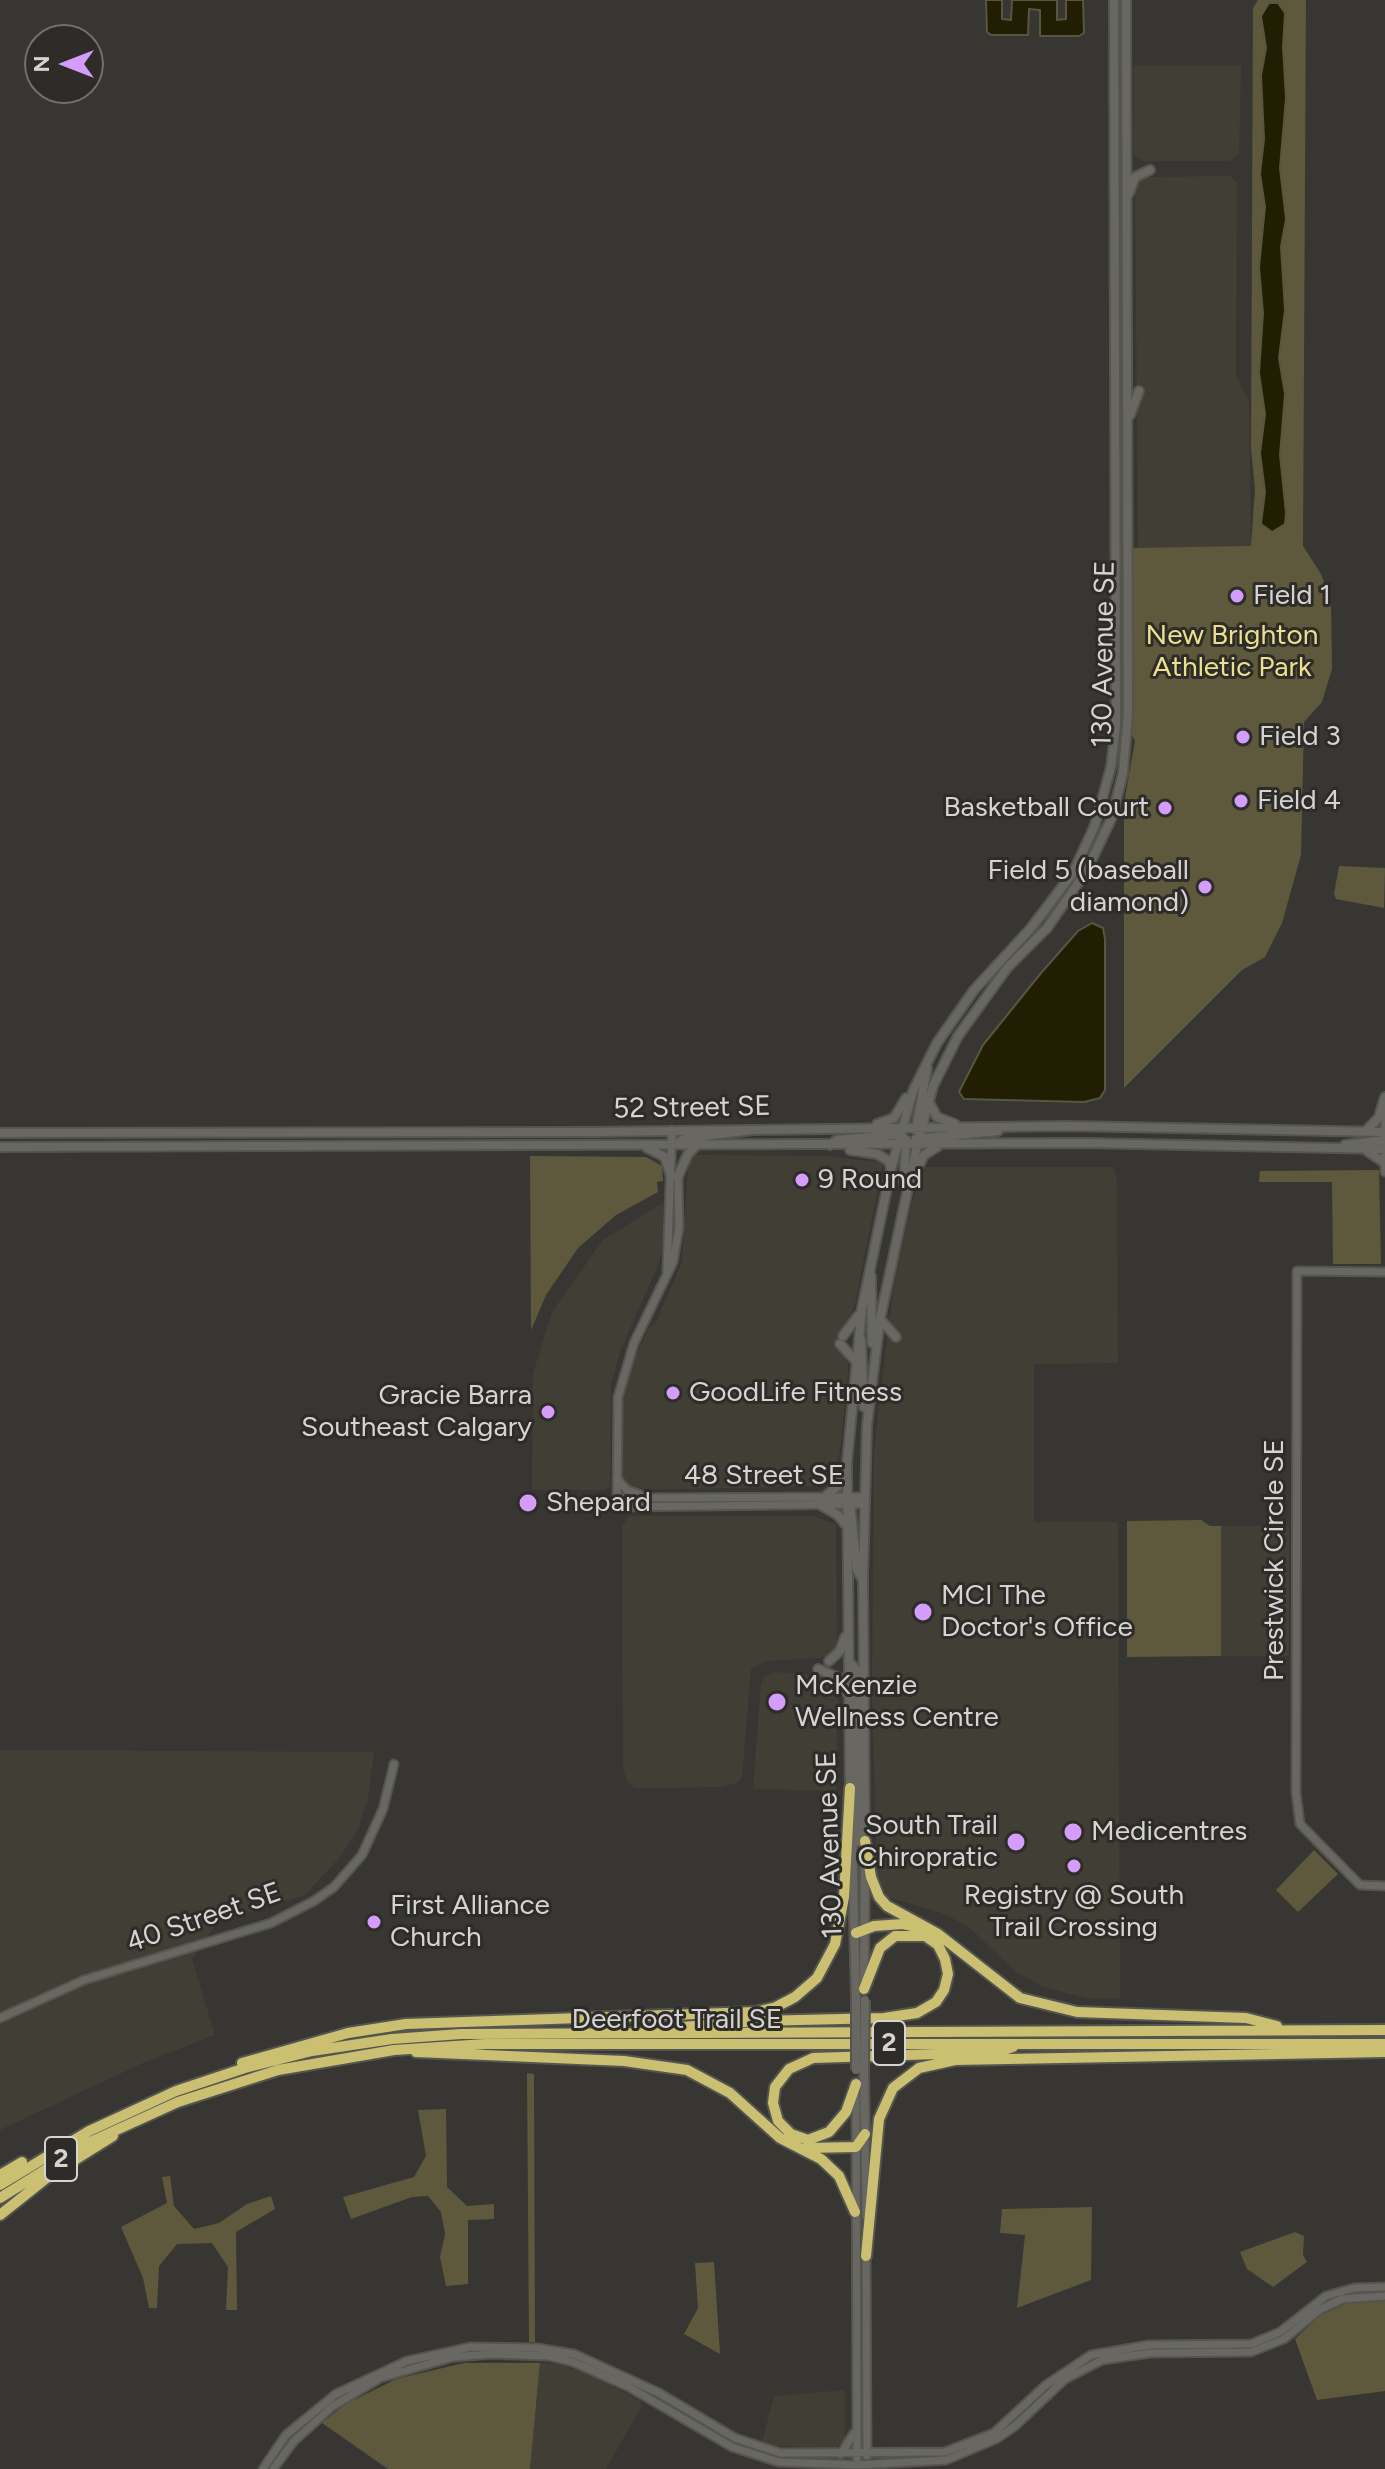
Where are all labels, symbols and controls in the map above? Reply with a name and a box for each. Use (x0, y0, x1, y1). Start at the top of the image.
north arrow (24, 24, 104, 104)
text: N (28, 56, 55, 73)
street label: 130 Avenue SE (1086, 560, 1122, 748)
place label: Field 1 (1253, 579, 1331, 613)
marker: Field 1 (1228, 587, 1246, 605)
park label: New Brighton Athletic Park (1146, 619, 1318, 685)
place label: Field 3 (1259, 720, 1341, 754)
marker: Field 3 (1234, 728, 1252, 746)
place label: Field 4 (1257, 784, 1341, 818)
place label: Basketball Court (943, 791, 1149, 825)
marker: Field 4 (1232, 792, 1250, 810)
marker: Basketball Court (1156, 799, 1174, 817)
place label: Field 5 (baseball diamond) (988, 854, 1189, 920)
marker: Field 5 (baseball diamond) (1196, 878, 1214, 896)
street label: 52 Street SE (613, 1090, 771, 1126)
place label: 9 Round (818, 1163, 922, 1197)
marker: 9 Round (793, 1171, 811, 1189)
place label: GoodLife Fitness (689, 1376, 902, 1410)
place label: Gracie Barra Southeast Calgary (301, 1379, 532, 1445)
marker: GoodLife Fitness (664, 1384, 682, 1402)
marker: Gracie Barra Southeast Calgary (539, 1403, 557, 1421)
street label: Prestwick Circle SE (1258, 1439, 1292, 1681)
street label: 48 Street SE (684, 1459, 844, 1493)
place label: Shepard (546, 1486, 651, 1520)
marker: Shepard (517, 1492, 539, 1514)
place label: MCI The Doctor's Office (941, 1579, 1133, 1645)
marker: MCI The Doctor's Office (912, 1601, 934, 1623)
place label: McKenzie Wellness Centre (795, 1669, 999, 1735)
marker: McKenzie Wellness Centre (766, 1691, 788, 1713)
street label: 130 Avenue SE (810, 1751, 850, 1939)
place label: South Trail Chiropratic (857, 1809, 998, 1875)
place label: Medicentres (1091, 1815, 1247, 1849)
marker: Medicentres (1062, 1821, 1084, 1843)
marker: South Trail Chiropratic (1005, 1831, 1027, 1853)
marker: Registry @ South Trail Crossing (1065, 1857, 1083, 1875)
street label: 40 Street SE (122, 1876, 286, 1960)
place label: Registry @ South Trail Crossing (964, 1879, 1184, 1945)
place label: First Alliance Church (390, 1889, 550, 1955)
marker: First Alliance Church (365, 1913, 383, 1931)
street label: Deerfoot Trail SE (572, 2003, 782, 2037)
road number: 2 (873, 2021, 905, 2065)
road number: 2 (45, 2137, 77, 2181)

